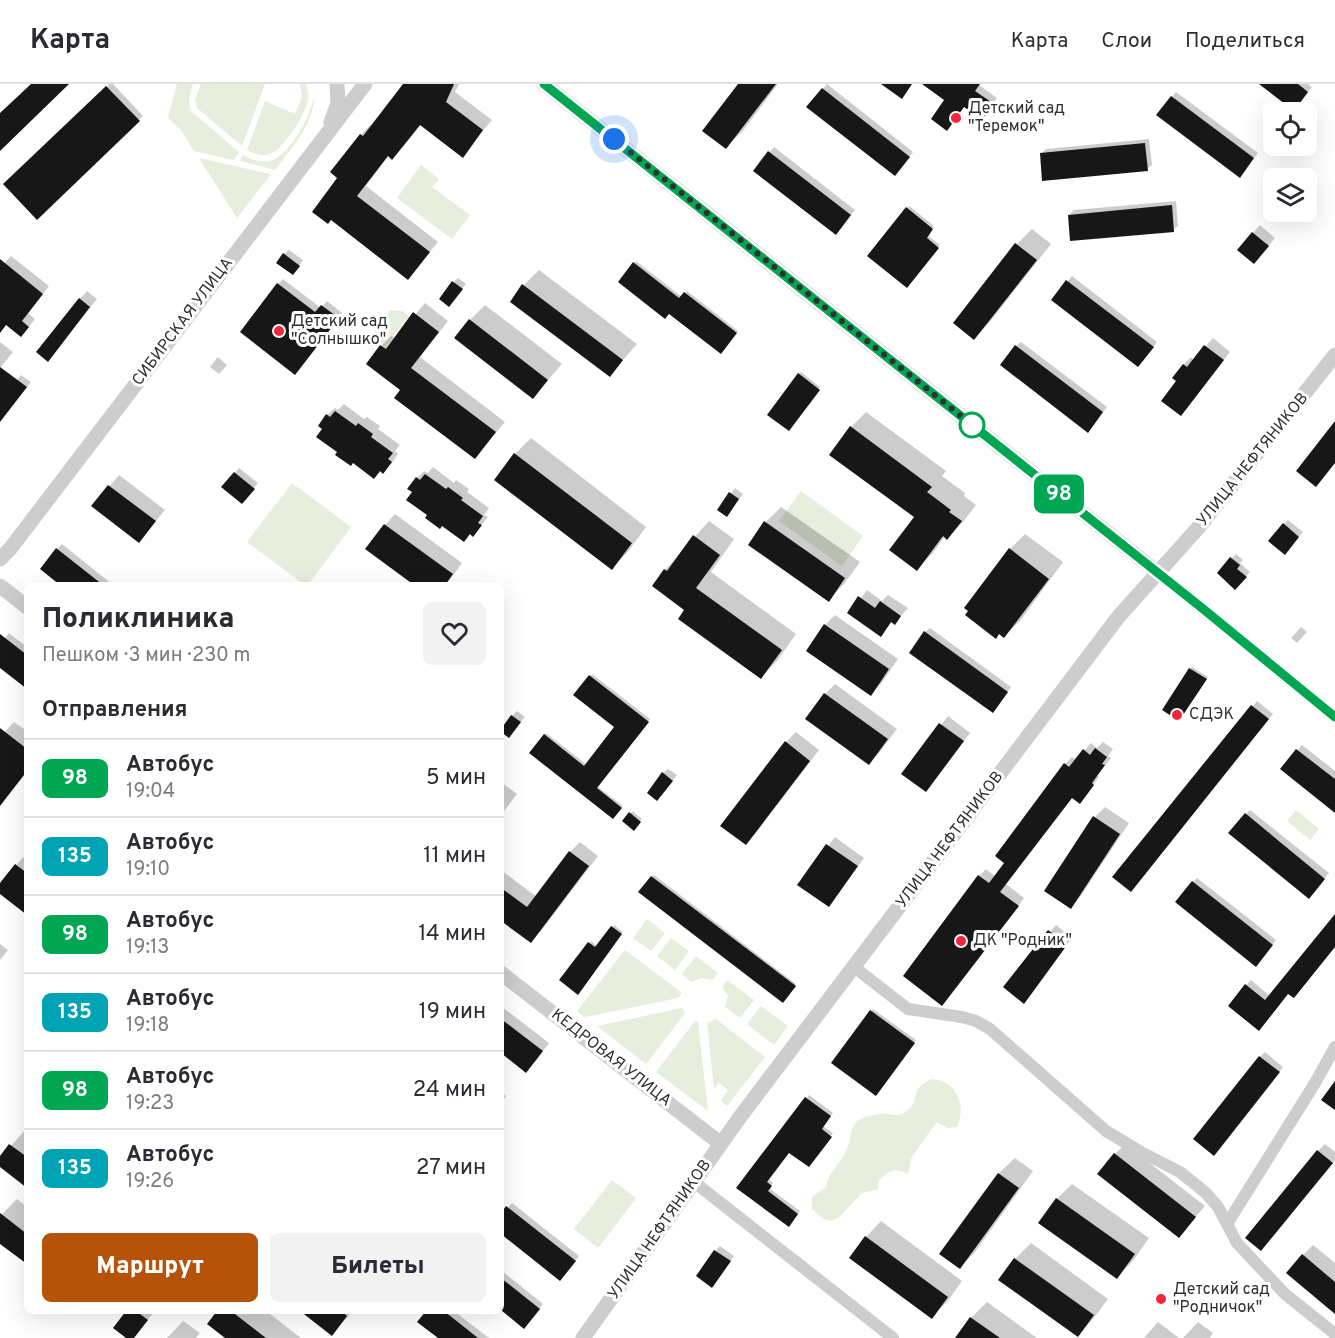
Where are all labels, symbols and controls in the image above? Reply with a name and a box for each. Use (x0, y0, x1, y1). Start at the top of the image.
text: Карта (30, 23, 110, 59)
text: Карта (1011, 28, 1068, 55)
text: Слои (1101, 28, 1152, 55)
text: Поделиться (1185, 28, 1305, 55)
place label: Детский сад "Теремок" (968, 99, 1065, 137)
map controls (1263, 102, 1317, 222)
button: locate (1263, 102, 1317, 156)
marker: Детский сад "Теремок" (949, 111, 963, 125)
your location (599, 124, 629, 154)
button: layers (1263, 168, 1317, 222)
street label: СИБИРСКАЯ УЛИЦА (128, 254, 238, 390)
place label: Детский сад "Солнышко" (291, 312, 388, 350)
marker: Детский сад "Солнышко" (272, 324, 286, 338)
street label: УЛИЦА НЕФТЯНИКОВ (1193, 389, 1313, 531)
unlabelled marker (959, 412, 985, 438)
line badge: 98 (1032, 474, 1086, 514)
text: 98 (1046, 481, 1072, 508)
text: Поликлиника (42, 602, 234, 638)
button: heart (423, 602, 486, 665)
text: Пешком · 3 мин · 230 m (42, 643, 251, 669)
text: Отправления (42, 697, 187, 724)
place label: СДЭК (1189, 705, 1234, 725)
marker: СДЭК (1170, 708, 1184, 722)
text: Автобус (126, 752, 214, 779)
text: 98 (62, 765, 88, 792)
text: 5 мин (426, 765, 486, 792)
street label: УЛИЦА НЕФТЯНИКОВ (892, 768, 1008, 912)
text: 19:04 (126, 779, 175, 805)
text: Автобус (126, 830, 214, 857)
text: 135 (58, 843, 92, 870)
text: 11 мин (423, 843, 486, 870)
text: 19:10 (126, 857, 170, 883)
text: Автобус (126, 908, 214, 935)
text: 98 (62, 921, 88, 948)
text: 14 мин (418, 921, 486, 948)
place label: ДК "Родник" (973, 931, 1072, 951)
marker: ДК "Родник" (954, 934, 968, 948)
text: 19:13 (126, 935, 169, 961)
text: Автобус (126, 986, 214, 1013)
text: 135 (58, 999, 92, 1026)
text: 19 мин (418, 999, 486, 1026)
street label: КЕДРОВАЯ УЛИЦА (547, 1005, 675, 1111)
text: 19:18 (126, 1013, 170, 1039)
text: Автобус (126, 1064, 214, 1091)
text: 98 (62, 1077, 88, 1104)
text: 24 мин (413, 1077, 486, 1104)
text: 19:23 (126, 1091, 174, 1117)
text: Автобус (126, 1142, 214, 1169)
text: 135 (58, 1155, 92, 1182)
text: 27 мин (416, 1155, 486, 1182)
street label: УЛИЦА НЕФТЯНИКОВ (604, 1156, 716, 1304)
text: 19:26 (126, 1169, 174, 1195)
button: Маршрут (42, 1233, 258, 1302)
button: Билеты (270, 1233, 486, 1302)
place label: Детский сад "Родничок" (1173, 1280, 1270, 1318)
marker: Детский сад "Родничок" (1154, 1292, 1168, 1306)

